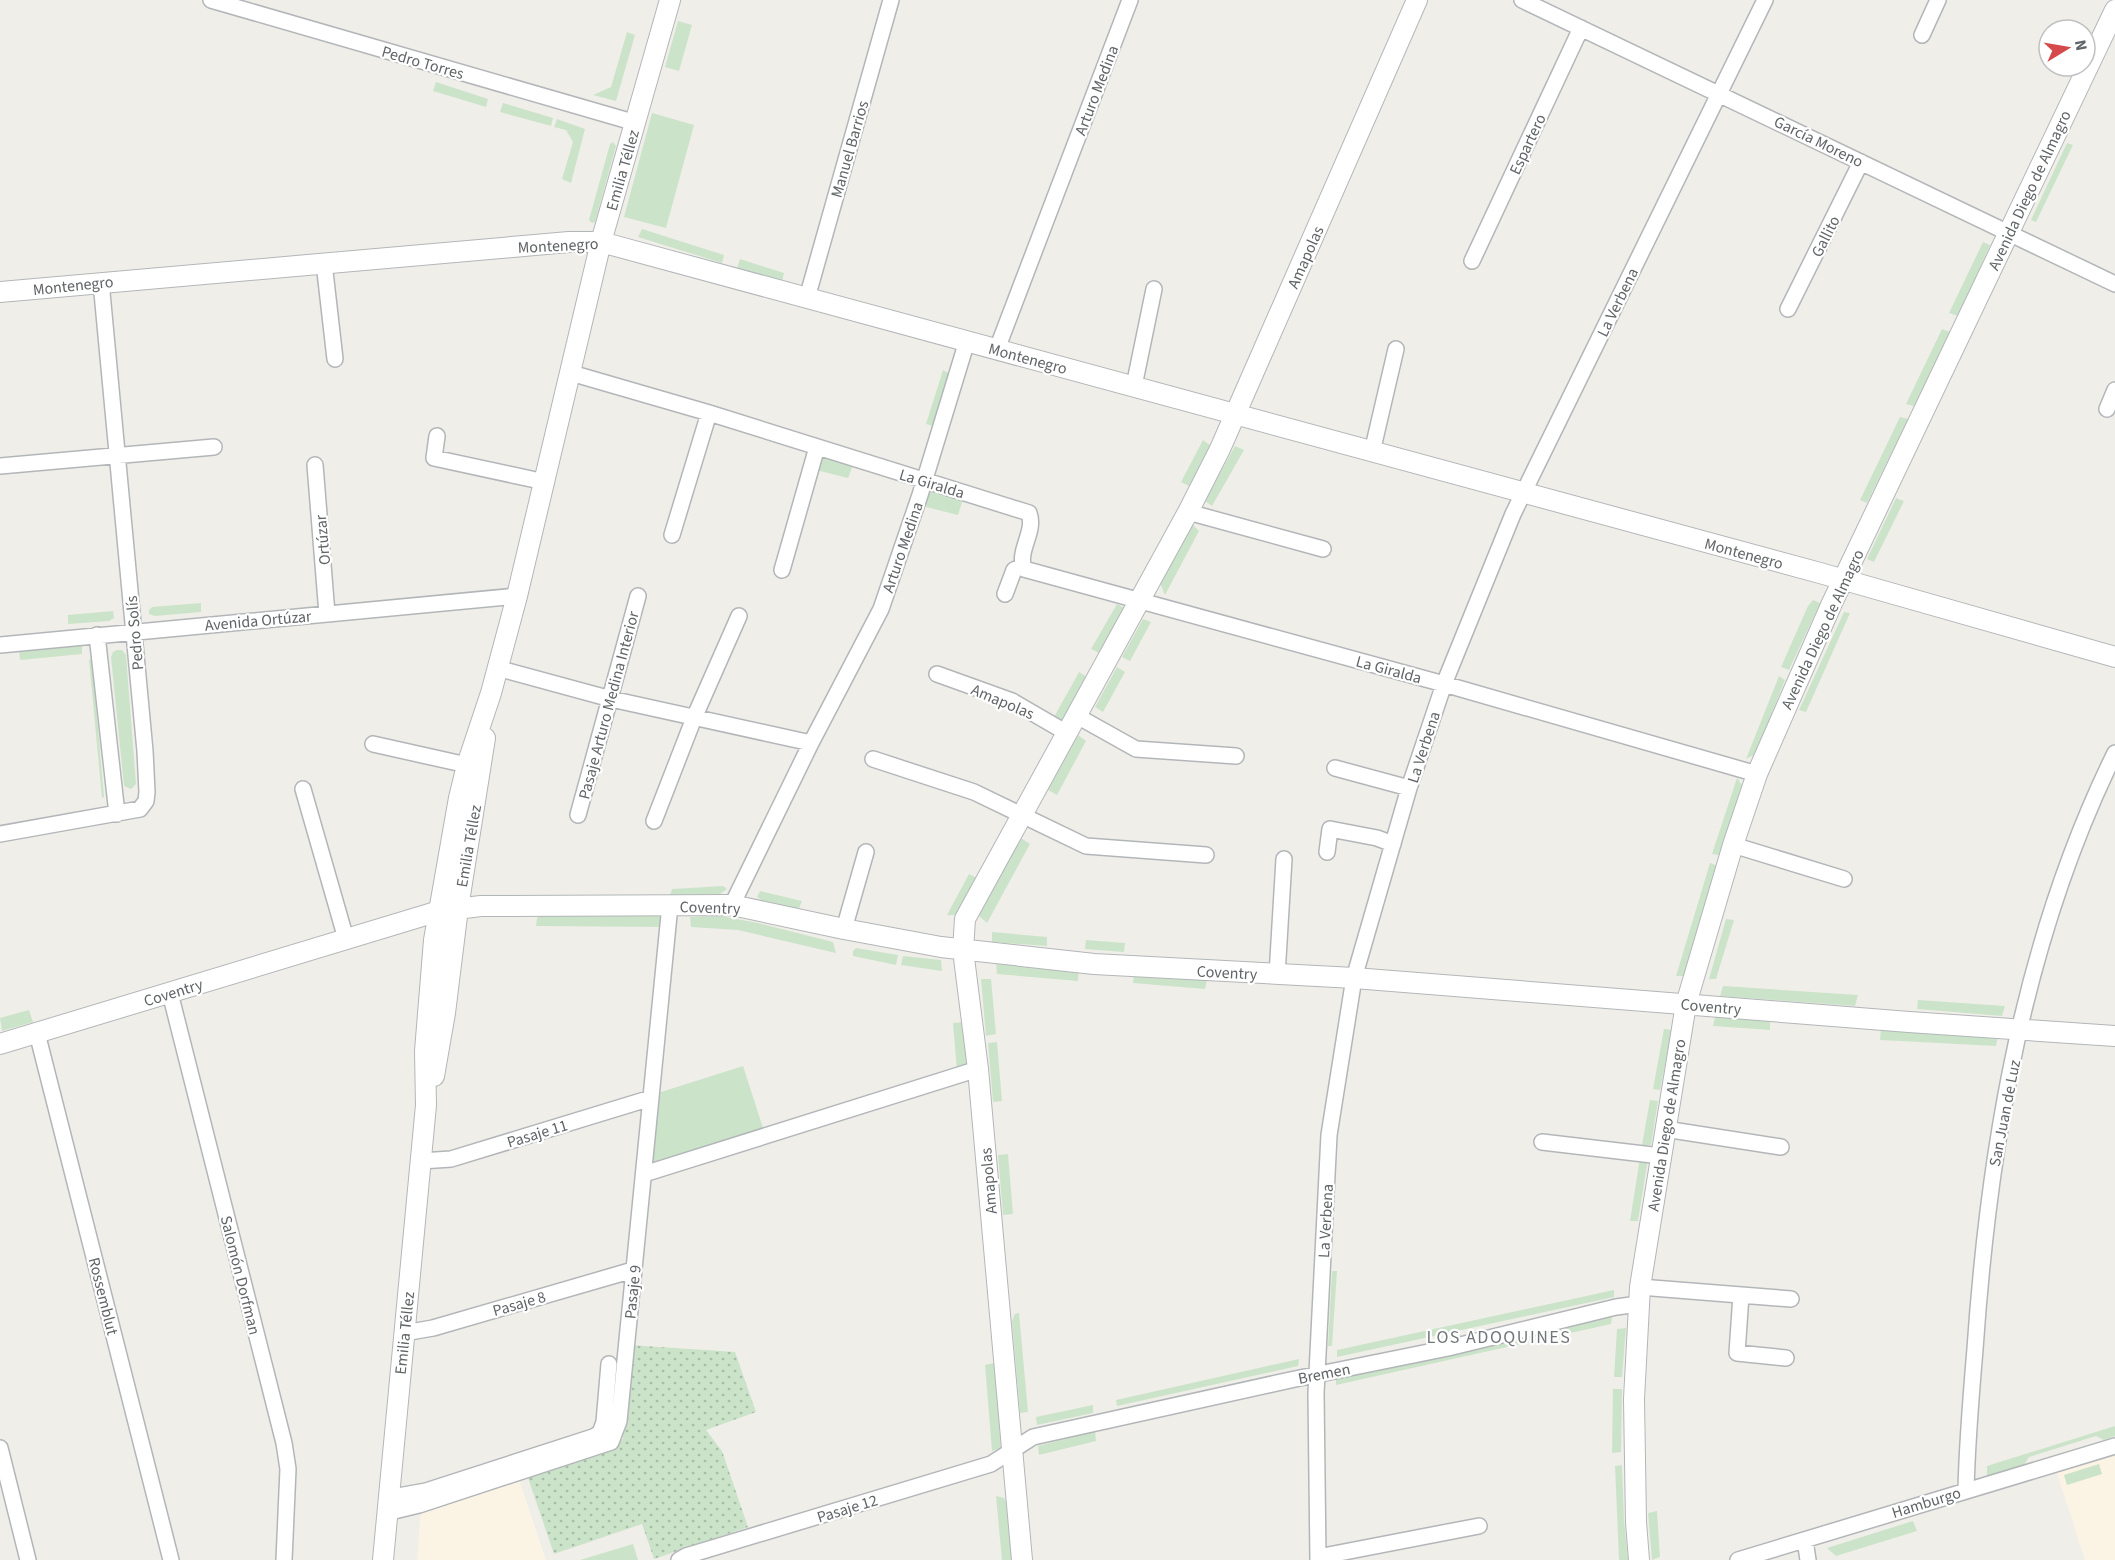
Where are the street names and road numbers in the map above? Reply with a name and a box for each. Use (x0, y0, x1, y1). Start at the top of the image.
street label: Pedro Torres (379, 41, 467, 85)
street label: Arturo Medina (1070, 42, 1124, 139)
street label: Manuel Barrios (826, 98, 874, 200)
street label: Avenida Diego de Almagro (1983, 107, 2077, 274)
street label: Espartero (1504, 110, 1552, 178)
street label: García Moreno (1770, 111, 1867, 173)
street label: Emilia Téllez (601, 127, 645, 213)
street label: Gallito (1806, 212, 1846, 261)
street label: Amapolas (1282, 222, 1330, 292)
street label: Montenegro (517, 233, 599, 259)
street label: La Verbena (1592, 264, 1644, 341)
street label: Montenegro (32, 271, 114, 301)
street label: Montenegro (986, 338, 1070, 380)
street label: La Giralda (896, 464, 967, 504)
street label: Arturo Medina (877, 499, 929, 596)
street label: Ortúzar (310, 513, 336, 566)
street label: Montenegro (1702, 533, 1786, 575)
street label: Avenida Diego de Almagro (1776, 546, 1870, 713)
street label: Pedro Solís (121, 594, 149, 671)
street label: Avenida Ortúzar (204, 605, 313, 637)
street label: Pasaje Arturo Medina Interior (573, 608, 645, 802)
street label: La Giralda (1353, 651, 1424, 689)
street label: Amapolas (968, 679, 1038, 725)
street label: La Verbena (1402, 709, 1446, 786)
street label: Emilia Téllez (451, 803, 487, 889)
street label: Coventry (679, 896, 741, 920)
street label: Coventry (1196, 960, 1258, 986)
street label: Coventry (141, 973, 206, 1012)
street label: Coventry (1680, 993, 1743, 1021)
street label: Avenida Diego de Almagro (1642, 1037, 1691, 1213)
street label: San Juan de Luz (1984, 1058, 2026, 1168)
street label: Pasaje 11 (504, 1114, 570, 1154)
street label: Amapolas (975, 1147, 1003, 1215)
street label: La Verbena (1313, 1183, 1339, 1259)
street label: Salomón Dorfman (215, 1213, 265, 1337)
street label: Rossemblut (83, 1255, 123, 1338)
street label: Pasaje 9 (619, 1264, 647, 1320)
street label: Pasaje 8 (490, 1286, 548, 1322)
street label: Emilia Téllez (390, 1290, 420, 1376)
street label: Bremen (1296, 1358, 1352, 1390)
street label: Hamburgo (1889, 1482, 1964, 1524)
street label: Pasaje 12 (814, 1489, 880, 1529)

